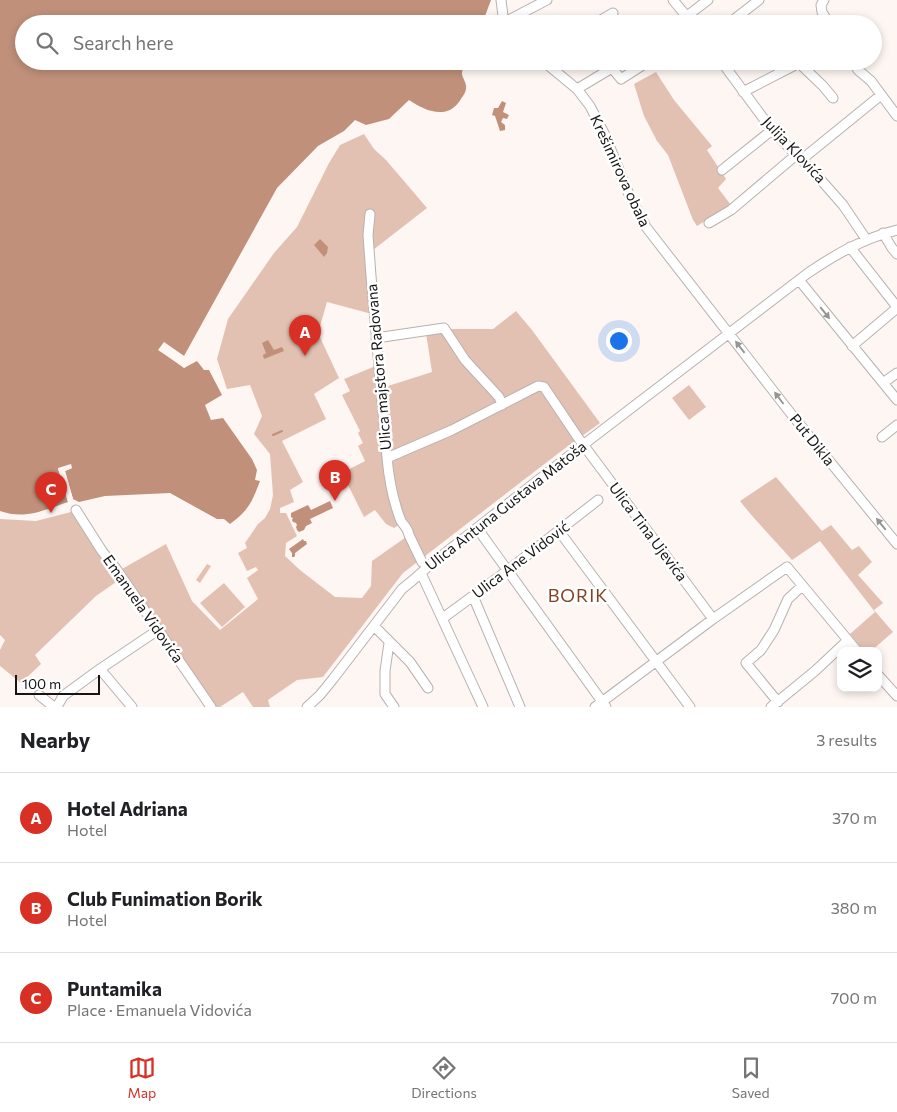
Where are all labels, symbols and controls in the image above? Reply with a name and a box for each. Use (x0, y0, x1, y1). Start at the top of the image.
search box (15, 15, 882, 70)
icon: search (33, 29, 61, 57)
text: Search here (73, 31, 173, 54)
street label: Krešimirova obala (587, 112, 655, 229)
street label: Julija Klovića (759, 112, 830, 186)
street label: Ulica majstora Radovana (362, 283, 394, 451)
one-way arrow (820, 306, 831, 319)
pin: A (289, 315, 321, 356)
your location (606, 328, 632, 354)
one-way arrow (735, 340, 745, 354)
one-way arrow (774, 391, 784, 405)
street label: Put Dikla (786, 410, 839, 469)
street label: Ulica Antuna Gustava Matoša (421, 437, 589, 574)
pin: B (319, 460, 351, 501)
pin: C (35, 472, 67, 513)
street label: Ulica Tina Ujevića (606, 479, 692, 584)
street label: Ulica Ane Vidović (468, 517, 573, 602)
one-way arrow (875, 518, 886, 531)
street label: Emanuela Vidovića (100, 551, 188, 666)
district label: BORIK (548, 584, 608, 606)
map controls (837, 647, 882, 692)
button: layers (837, 647, 882, 692)
scale bar (15, 672, 100, 695)
text: 100 m (22, 675, 61, 692)
text: Nearby (20, 727, 90, 752)
text: 3 results (816, 730, 877, 749)
text: Hotel Adriana (67, 797, 188, 820)
text: A (30, 808, 42, 827)
text: 370 m (832, 808, 877, 827)
text: Hotel (67, 820, 107, 839)
text: Club Funimation Borik (67, 887, 263, 910)
text: B (31, 898, 41, 917)
text: 380 m (831, 898, 877, 917)
text: Hotel (67, 910, 107, 929)
text: Puntamika (67, 977, 162, 1000)
text: C (31, 988, 41, 1007)
text: 700 m (831, 988, 877, 1007)
text: Place · Emanuela Vidovića (67, 1000, 252, 1019)
tab: Map (127, 1054, 156, 1101)
tab: Directions (411, 1054, 477, 1101)
tab: Saved (732, 1054, 770, 1101)

